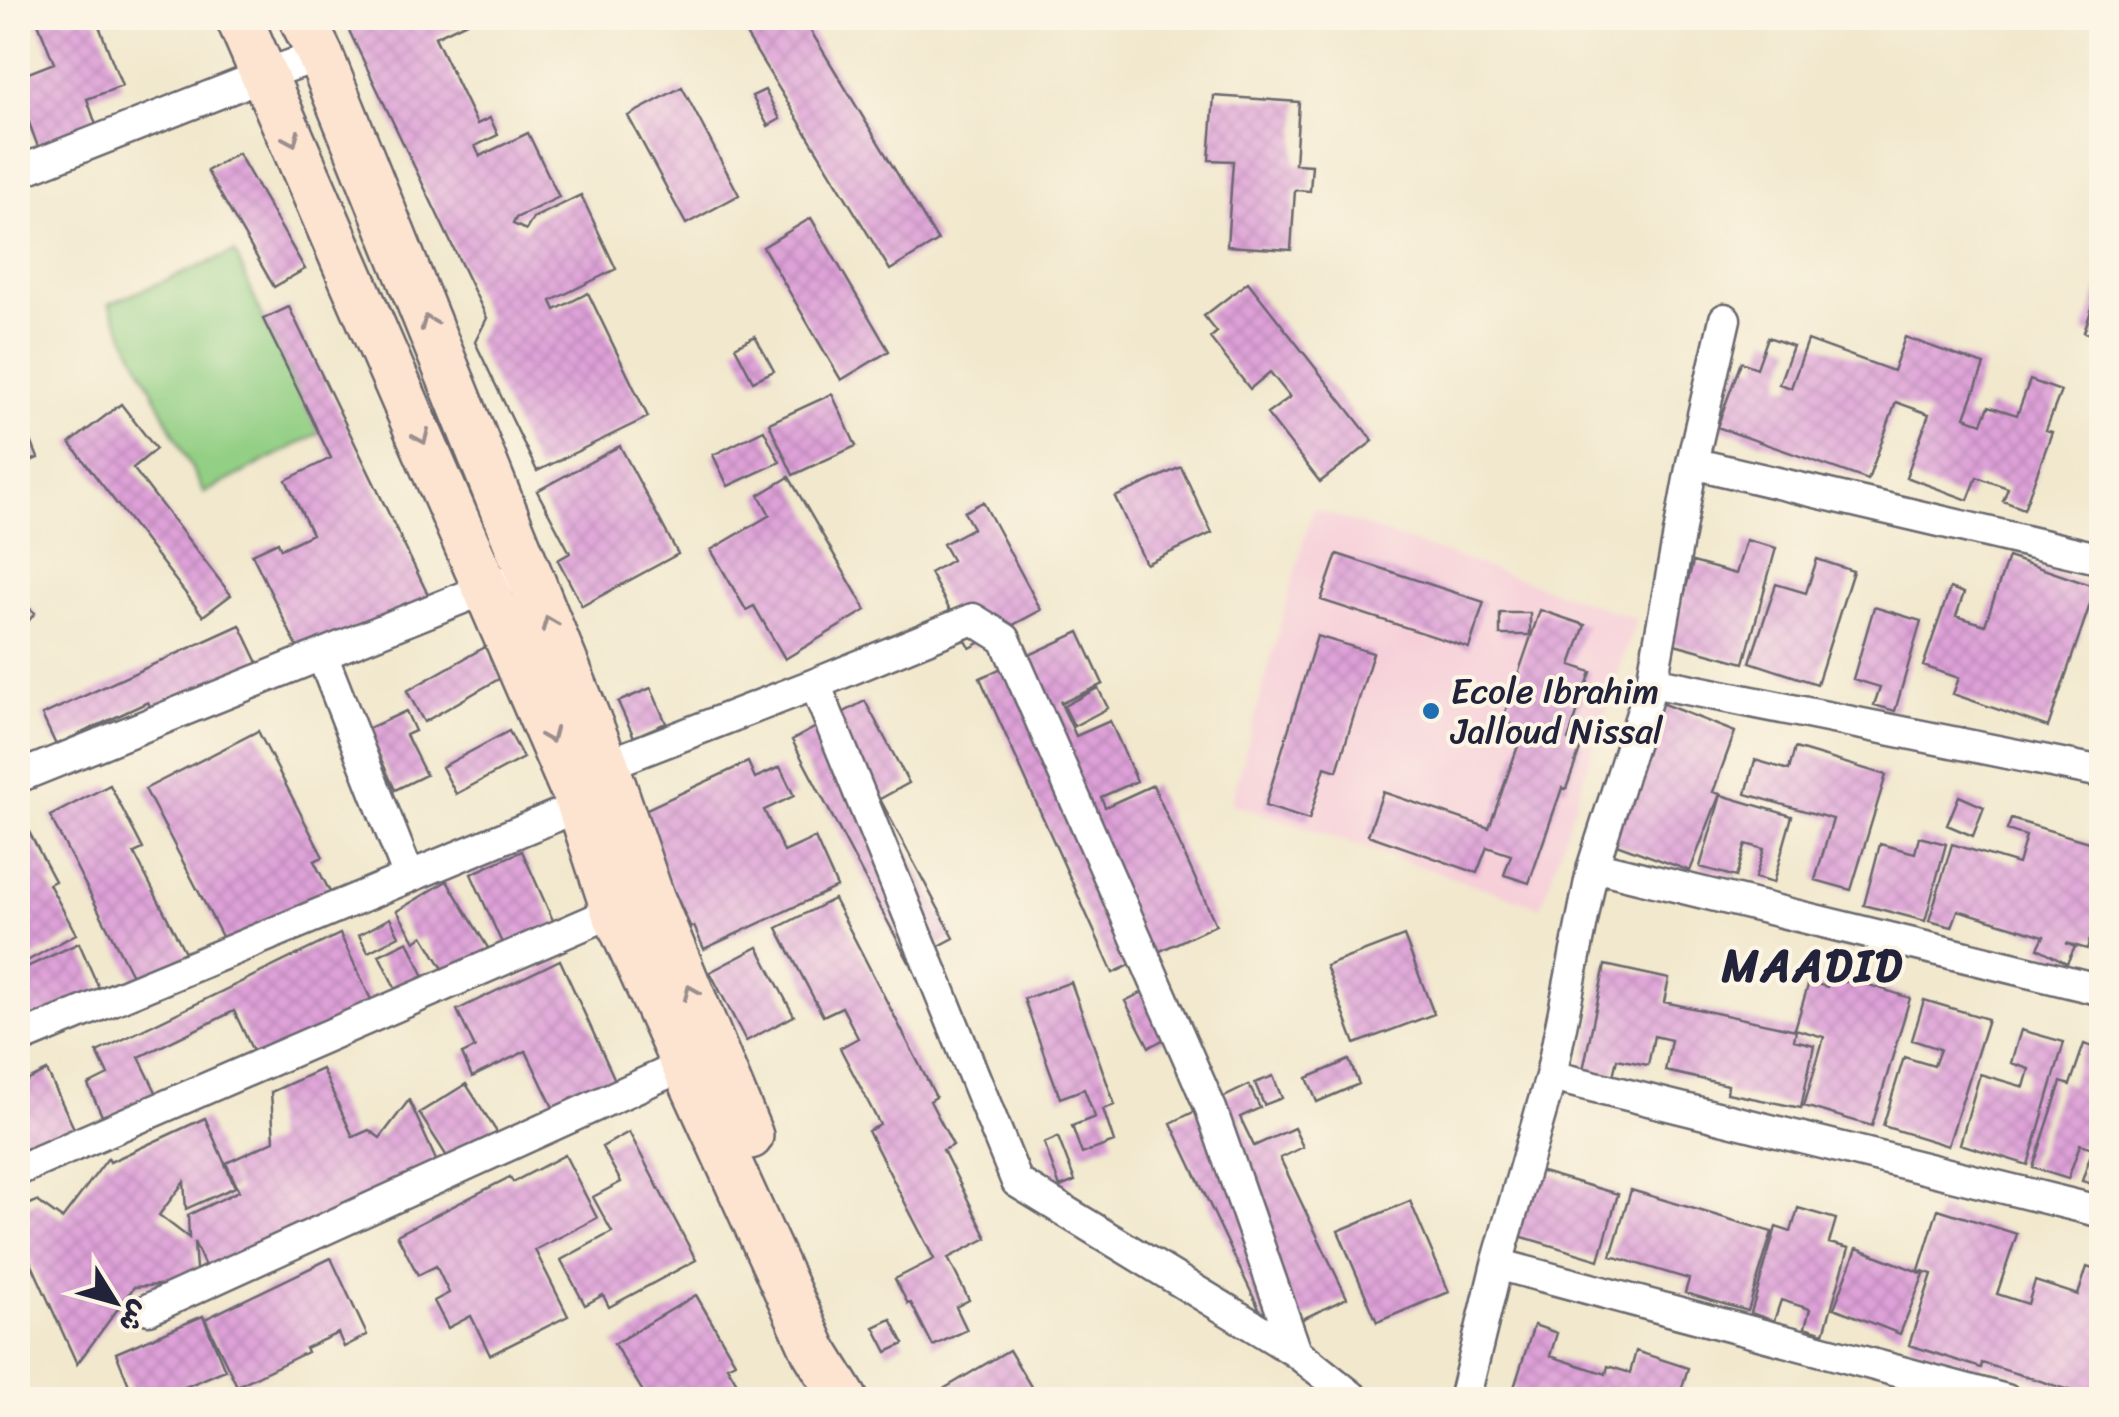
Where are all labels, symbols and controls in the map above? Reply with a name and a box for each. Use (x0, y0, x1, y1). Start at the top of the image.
one-way arrow (280, 129, 300, 147)
one-way arrow (419, 314, 439, 332)
one-way arrow (410, 427, 430, 445)
one-way arrow (541, 616, 561, 633)
place label: Ecole Ibrahim Jalloud Nissal (1450, 660, 1664, 762)
marker: Ecole Ibrahim Jalloud Nissal (1420, 700, 1442, 722)
one-way arrow (538, 725, 558, 743)
district label: MAADID (1721, 926, 1904, 1006)
one-way arrow (683, 984, 703, 1002)
north arrow (65, 1252, 165, 1352)
text: ش (106, 1290, 163, 1344)

